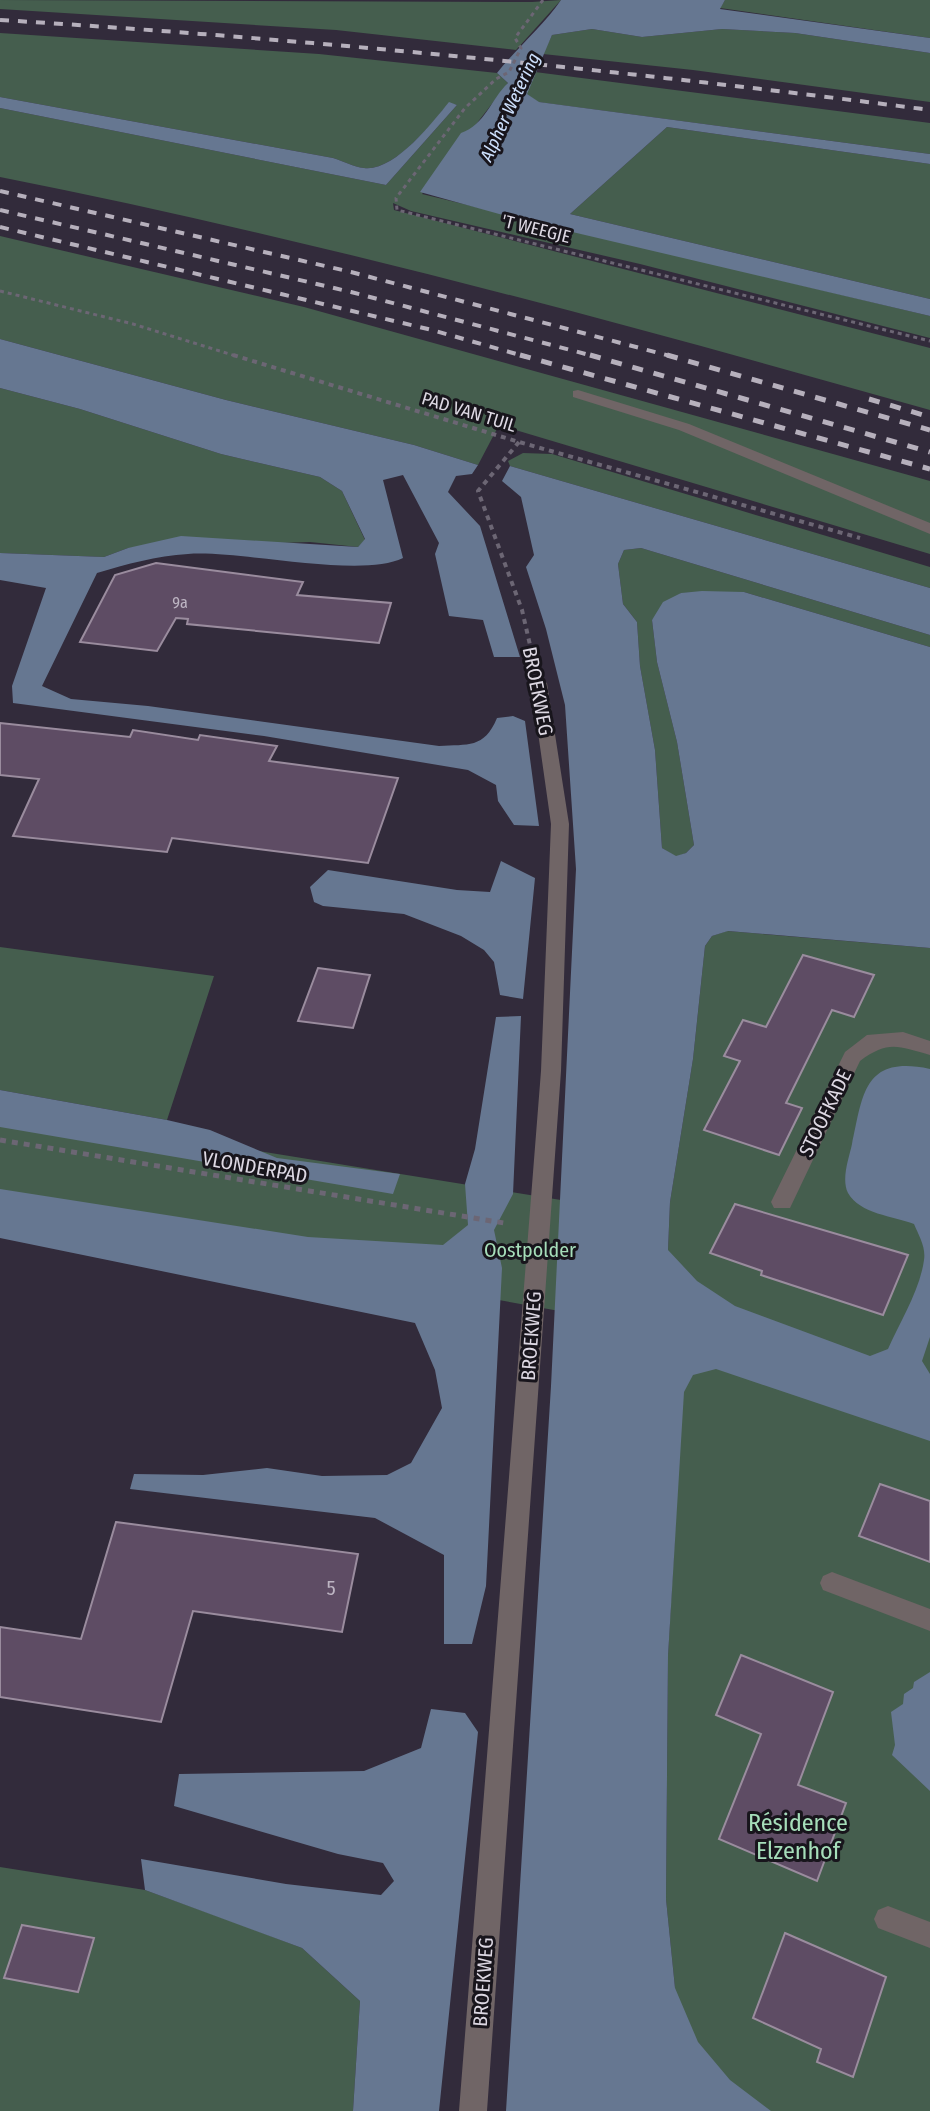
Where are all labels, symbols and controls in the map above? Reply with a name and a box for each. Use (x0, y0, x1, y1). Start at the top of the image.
water label: Alpher Wetering (475, 49, 545, 166)
street label: 'T WEEGJE (499, 210, 573, 248)
street label: PAD VAN TUIL (419, 387, 519, 437)
house number: 9a (172, 593, 188, 612)
street label: BROEKWEG (518, 645, 558, 737)
street label: STOOFKADE (794, 1065, 856, 1161)
street label: VLONDERPAD (201, 1146, 309, 1188)
park label: Oostpolder (484, 1238, 576, 1262)
street label: BROEKWEG (516, 1290, 546, 1382)
house number: 5 (326, 1576, 336, 1600)
park label: Résidence Elzenhof (748, 1809, 848, 1865)
street label: BROEKWEG (468, 1936, 498, 2028)

